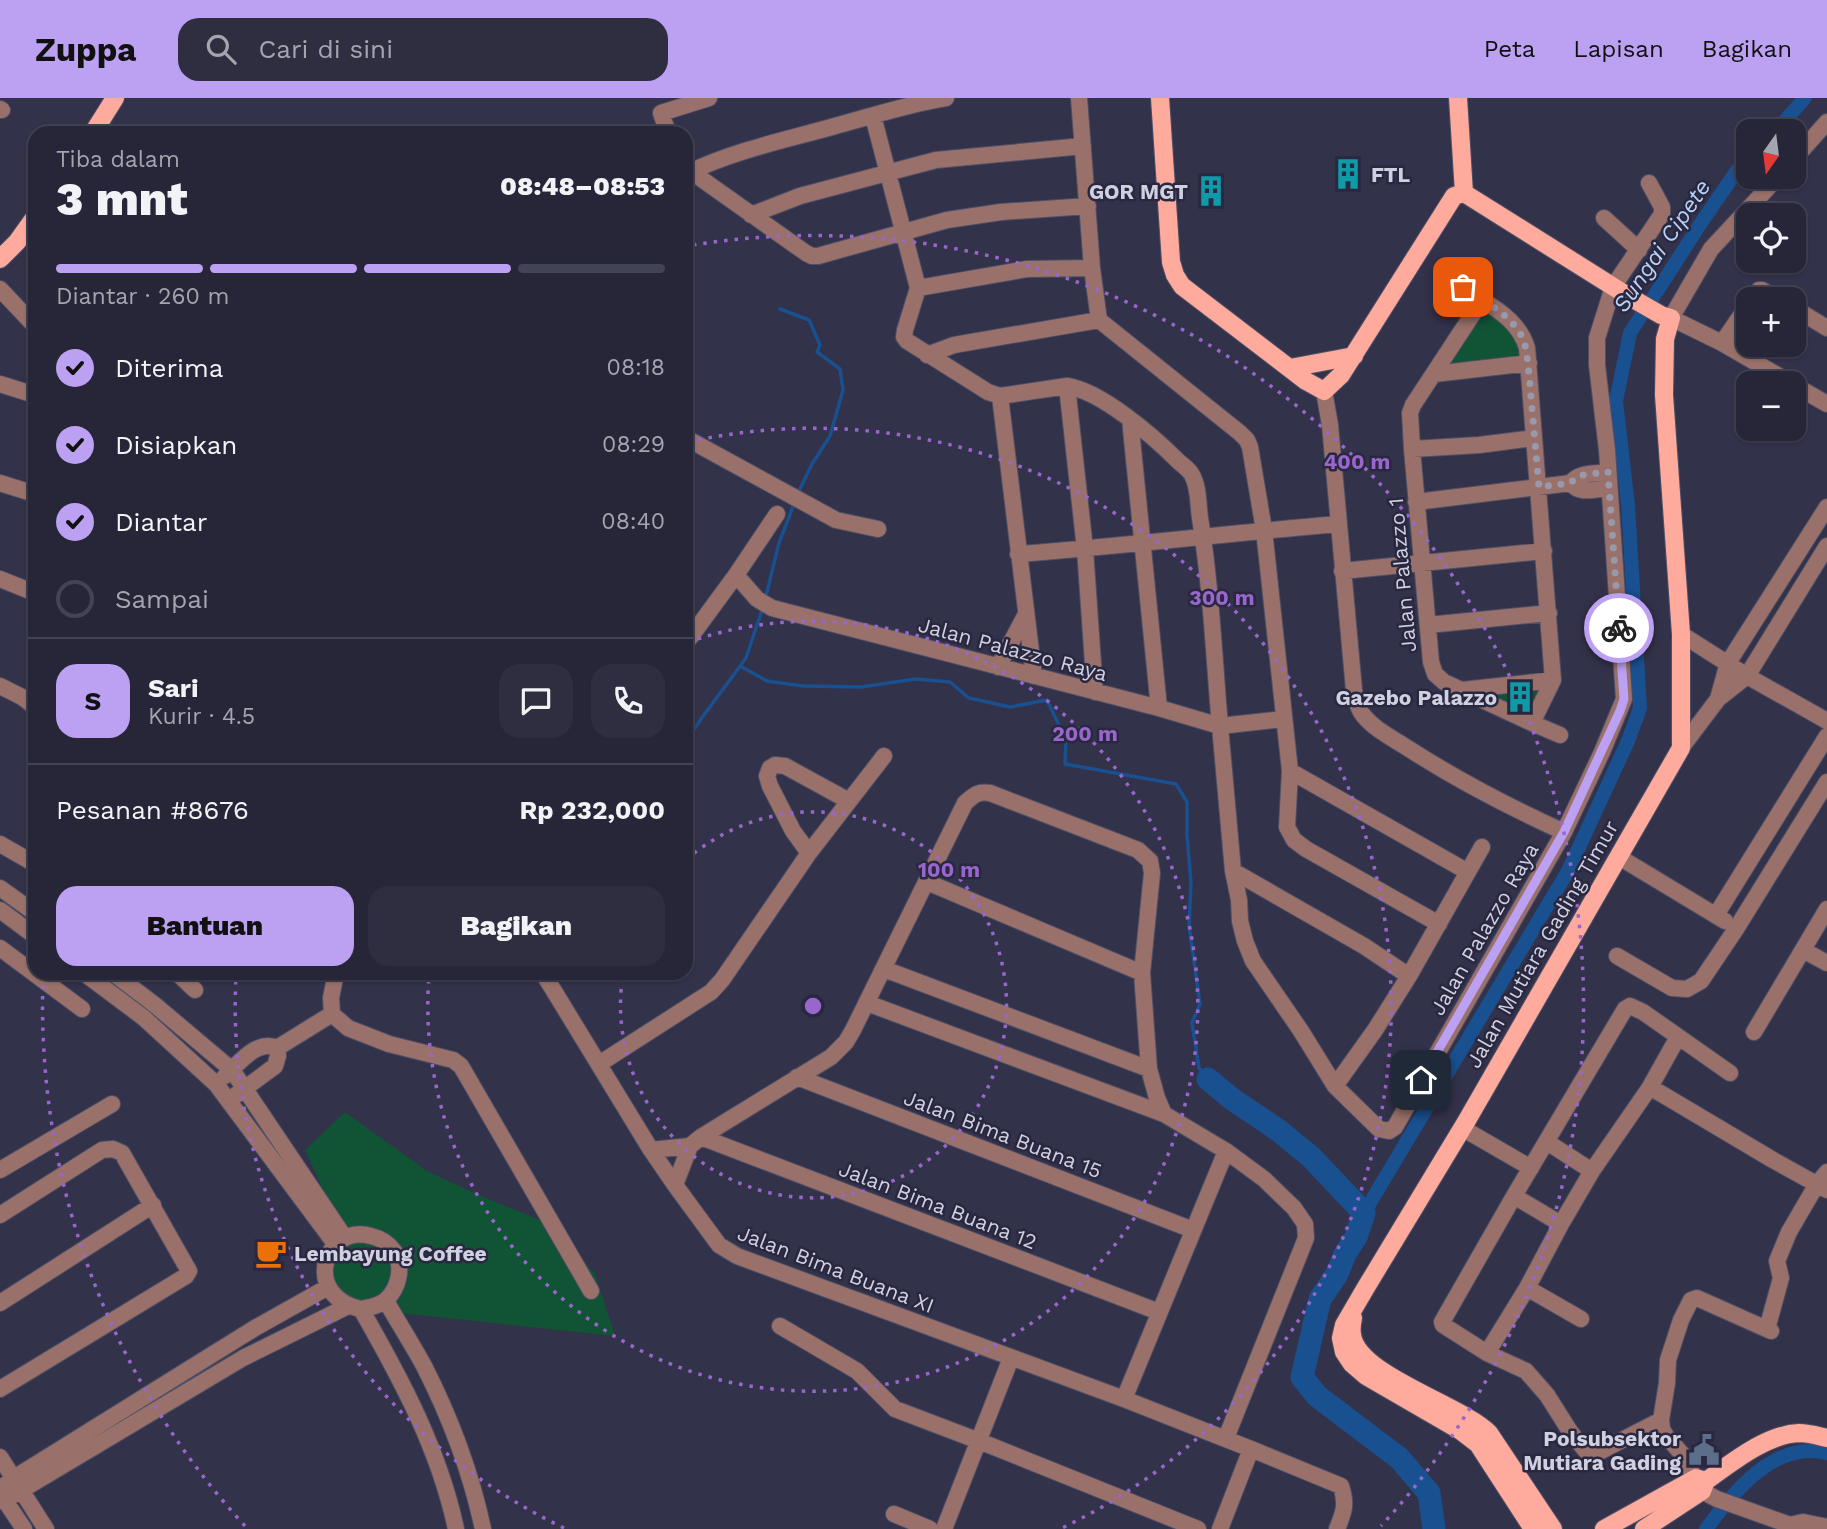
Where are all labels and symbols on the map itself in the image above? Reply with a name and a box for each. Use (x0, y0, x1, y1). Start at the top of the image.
north arrow (1736, 119, 1806, 189)
building icon: FTL (1331, 157, 1365, 191)
place label: FTL (1371, 162, 1411, 187)
building icon: GOR MGT (1194, 174, 1228, 208)
water label: Sungai Cipete (1608, 174, 1716, 318)
place label: GOR MGT (1089, 179, 1188, 204)
pin (1433, 257, 1493, 317)
text: 400 m (1324, 449, 1390, 474)
street label: Jalan Palazzo 1 (1383, 497, 1421, 653)
text: 300 m (1189, 585, 1255, 610)
courier (1584, 593, 1654, 663)
street label: Jalan Palazzo Raya (916, 612, 1110, 686)
building icon: Gazebo Palazzo (1503, 680, 1537, 714)
place label: Gazebo Palazzo (1335, 685, 1497, 710)
text: 200 m (1052, 721, 1118, 746)
street label: Jalan Mutiara Gading Timur (1461, 815, 1623, 1072)
street label: Jalan Palazzo Raya (1425, 838, 1544, 1020)
text: 100 m (918, 857, 980, 882)
centre of rings (801, 994, 825, 1018)
pin (1391, 1050, 1451, 1110)
street label: Jalan Bima Buana 15 (901, 1085, 1105, 1183)
street label: Jalan Bima Buana 12 (836, 1156, 1040, 1254)
street label: Jalan Bima Buana XI (734, 1220, 938, 1318)
cafe icon: Lembayung Coffee (254, 1236, 288, 1270)
place label: Lembayung Coffee (294, 1241, 487, 1266)
place label: Polsubsektor Mutiara Gading (1523, 1426, 1681, 1475)
public building icon: Polsubsektor Mutiara Gading (1687, 1433, 1721, 1467)

